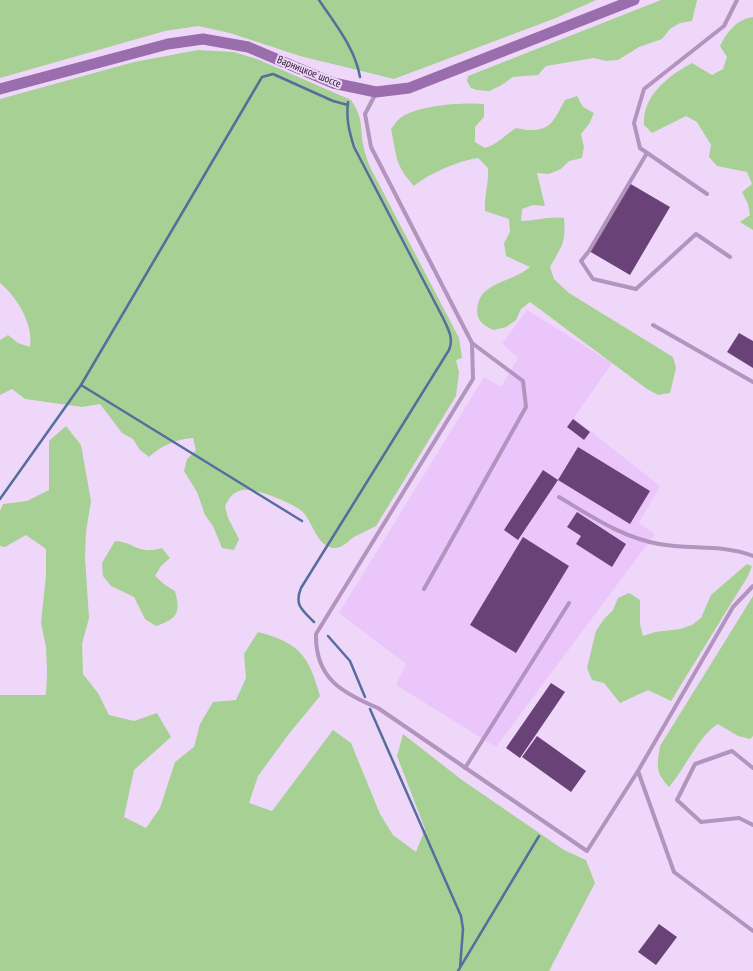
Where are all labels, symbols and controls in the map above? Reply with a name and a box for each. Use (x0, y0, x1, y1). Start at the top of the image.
street label: Варницкое шоссе (275, 53, 343, 91)

